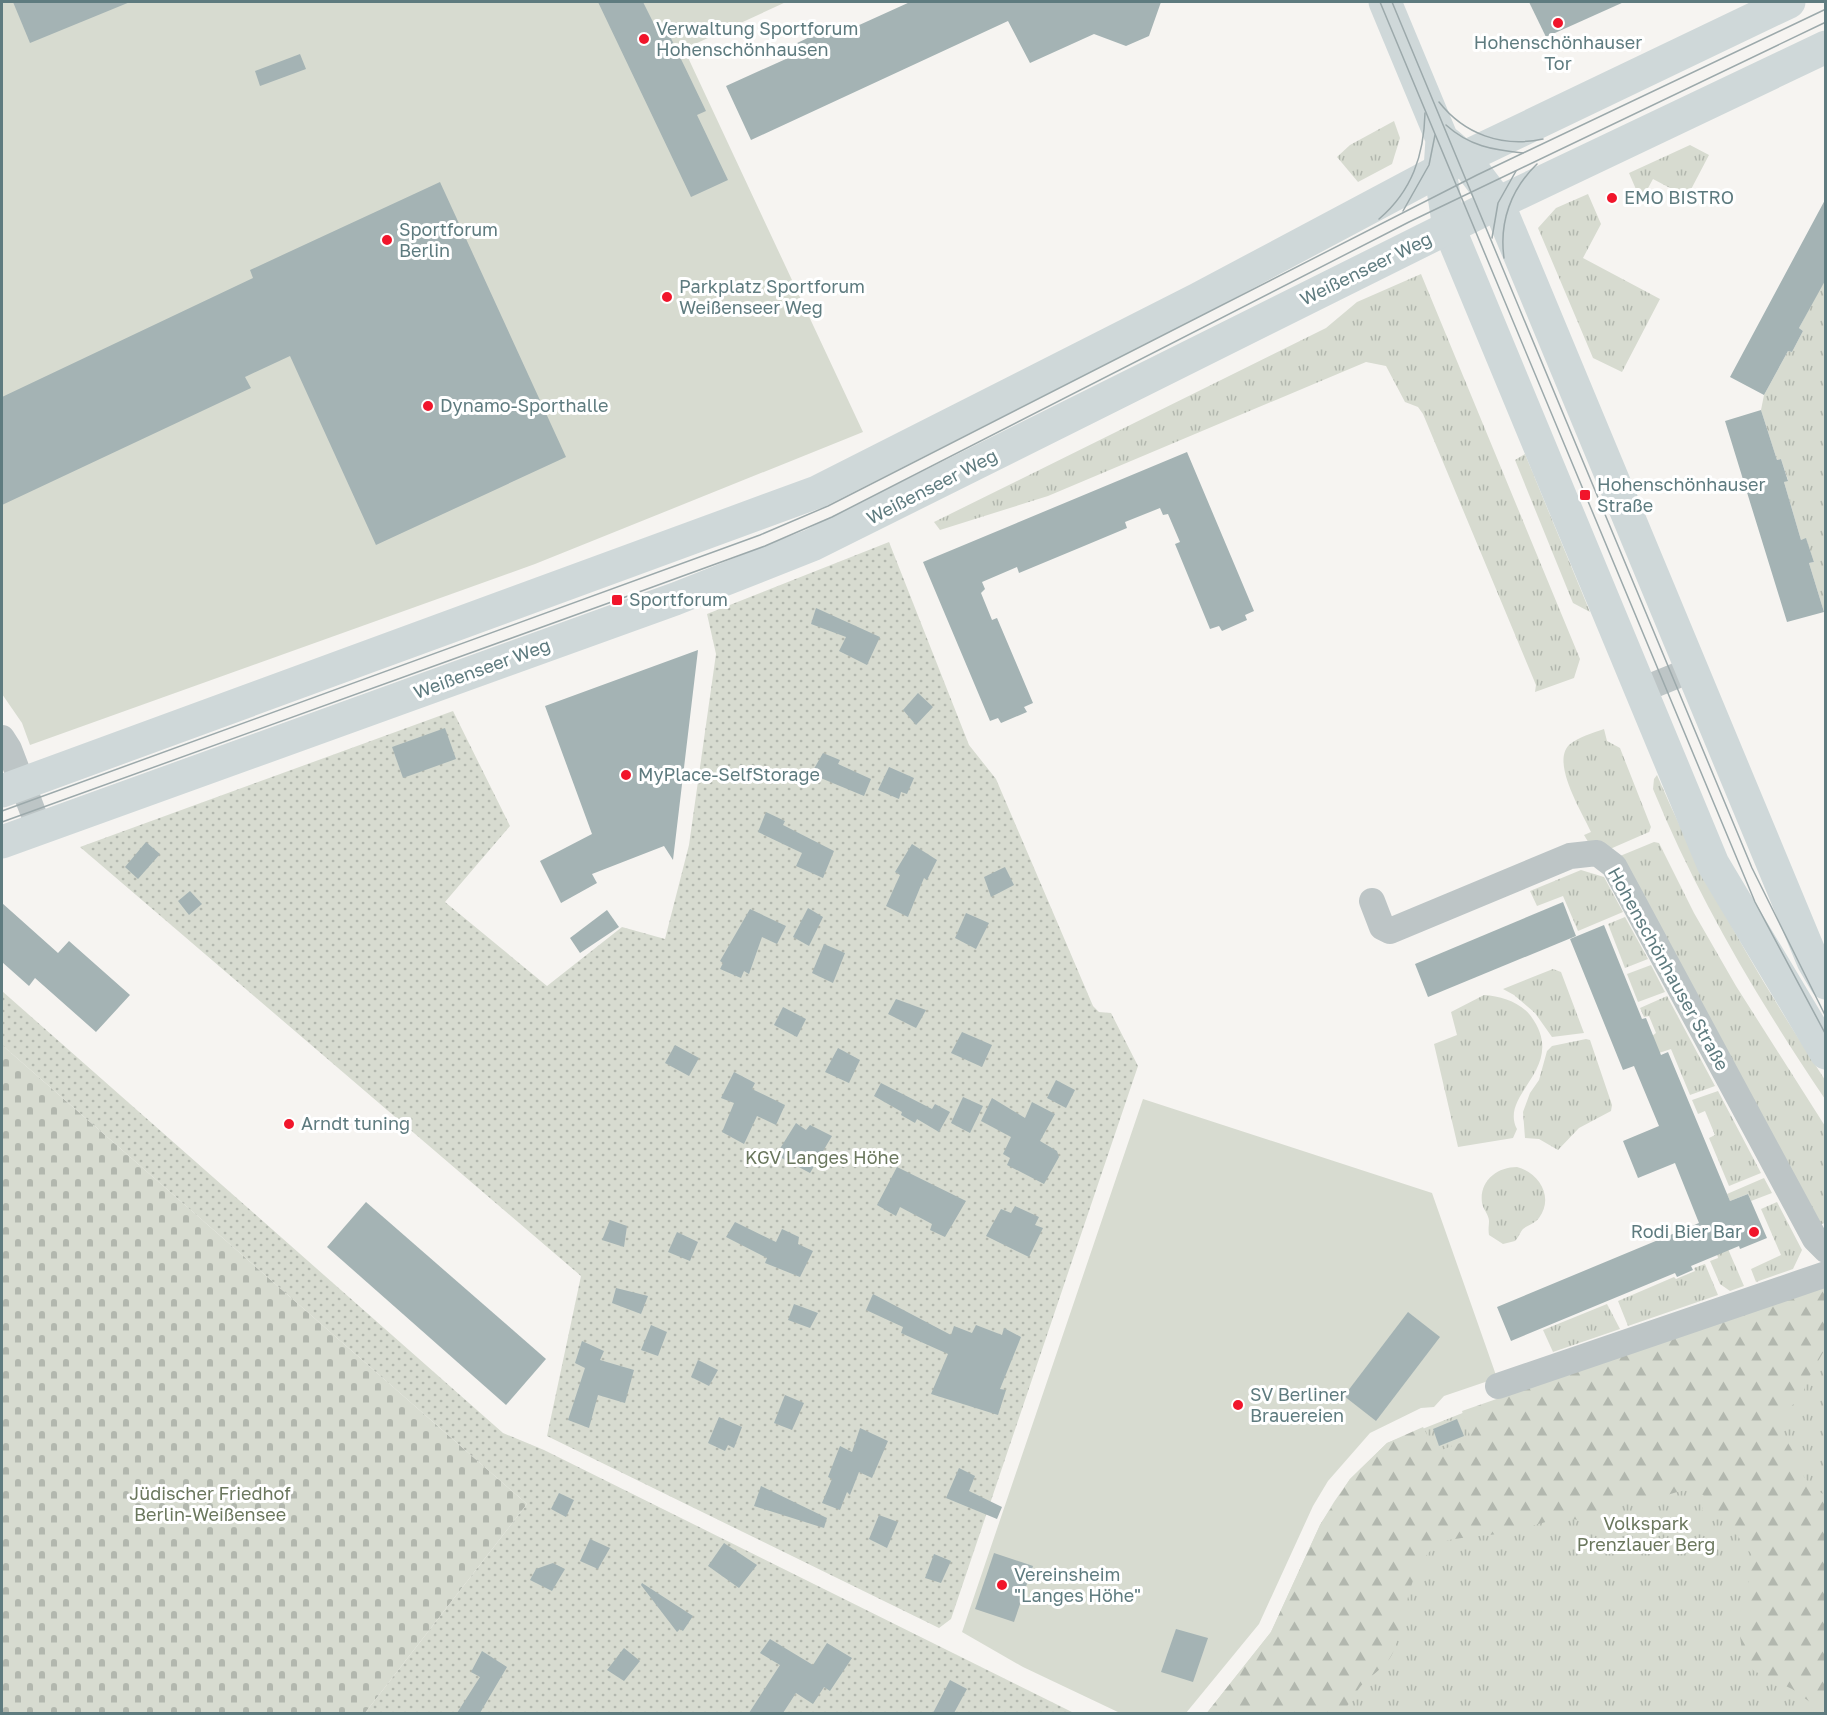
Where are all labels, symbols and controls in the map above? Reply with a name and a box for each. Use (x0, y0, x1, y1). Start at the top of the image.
marker: Hohenschönhauser Tor (1551, 16, 1565, 30)
place label: Verwaltung Sportforum Hohenschönhausen (656, 17, 858, 60)
place label: Hohenschönhauser Tor (1474, 31, 1642, 74)
marker: Verwaltung Sportforum Hohenschönhausen (637, 32, 651, 46)
place label: EMO BISTRO (1624, 186, 1734, 208)
marker: EMO BISTRO (1605, 191, 1619, 205)
place label: Sportforum Berlin (399, 218, 498, 261)
street label: Weißenseer Weg (1296, 227, 1435, 310)
marker: Sportforum Berlin (380, 233, 394, 247)
place label: Parkplatz Sportforum Weißenseer Weg (679, 275, 865, 318)
marker: Parkplatz Sportforum Weißenseer Weg (660, 290, 674, 304)
place label: Dynamo-Sporthalle (440, 394, 608, 416)
marker: Dynamo-Sporthalle (421, 399, 435, 413)
street label: Weißenseer Weg (862, 444, 1001, 529)
place label: Hohenschönhauser Straße (1597, 473, 1765, 516)
marker: Hohenschönhauser Straße (1578, 488, 1592, 502)
place label: Sportforum (629, 588, 728, 610)
marker: Sportforum (610, 593, 624, 607)
street label: Weißenseer Weg (410, 633, 553, 703)
place label: MyPlace-SelfStorage (638, 763, 820, 785)
marker: MyPlace-SelfStorage (619, 768, 633, 782)
street label: Hohenschönhauser Straße (1604, 863, 1734, 1074)
place label: Arndt tuning (301, 1112, 410, 1134)
marker: Arndt tuning (282, 1117, 296, 1131)
park label: KGV Langes Höhe (745, 1146, 899, 1168)
place label: Rodi Bier Bar (1631, 1220, 1742, 1242)
marker: Rodi Bier Bar (1747, 1225, 1761, 1239)
place label: SV Berliner Brauereien (1250, 1383, 1346, 1426)
marker: SV Berliner Brauereien (1231, 1398, 1245, 1412)
park label: Jüdischer Friedhof Berlin-Weißensee (129, 1482, 291, 1525)
park label: Volkspark Prenzlauer Berg (1577, 1512, 1715, 1555)
place label: Vereinsheim "Langes Höhe" (1014, 1563, 1141, 1606)
marker: Vereinsheim "Langes Höhe" (995, 1578, 1009, 1592)

